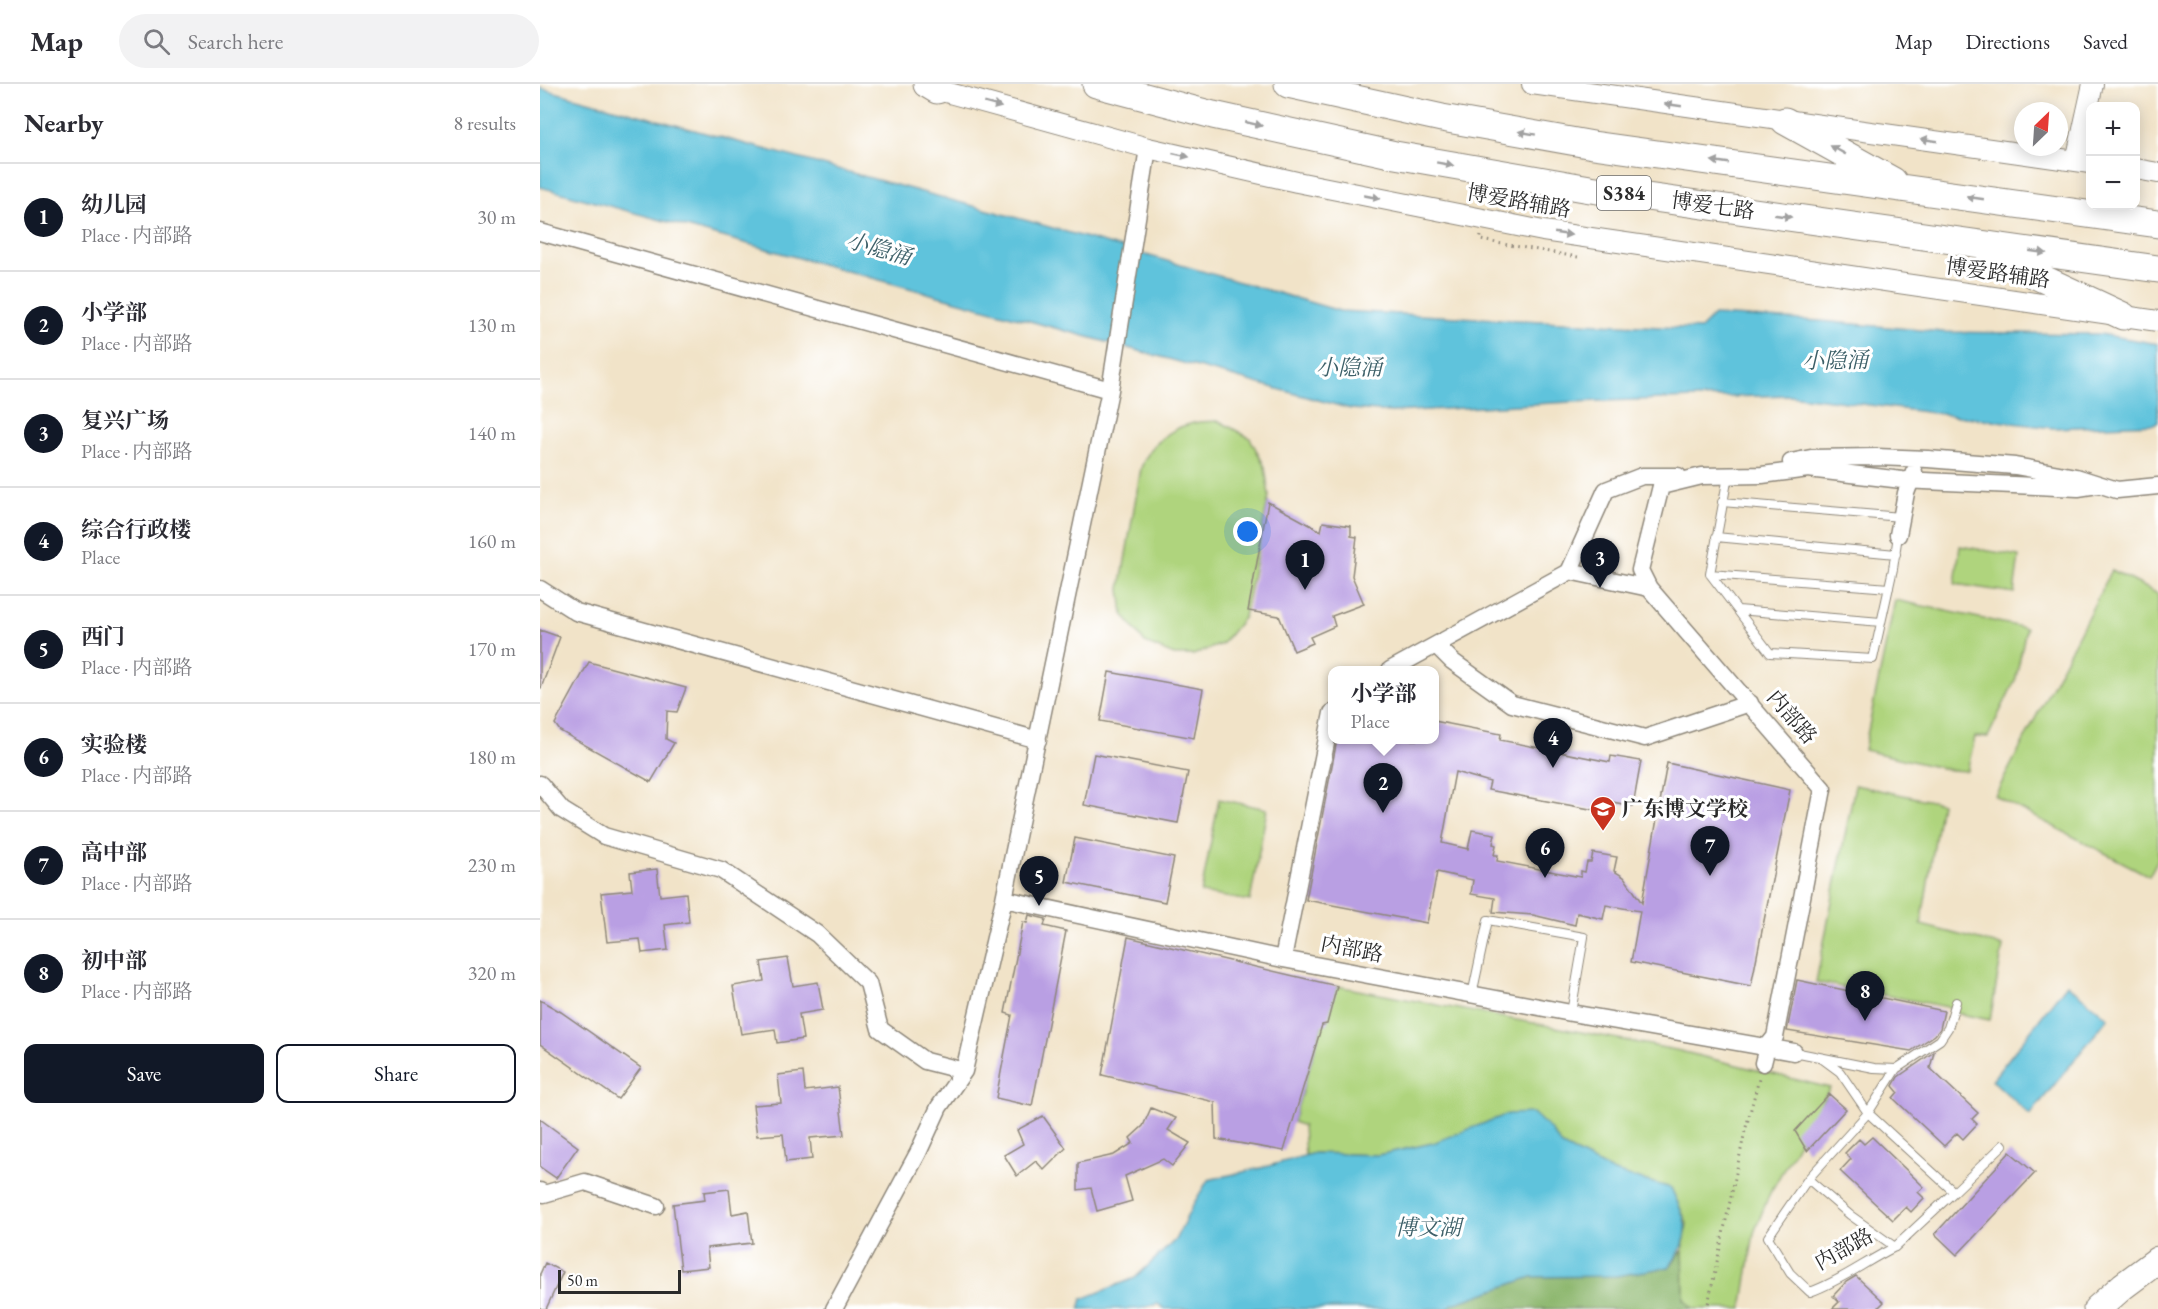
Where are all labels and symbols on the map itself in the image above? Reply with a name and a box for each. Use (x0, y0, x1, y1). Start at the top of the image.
one-way arrow (1663, 100, 1682, 110)
one-way arrow (984, 101, 1002, 110)
north arrow (2014, 102, 2068, 156)
one-way arrow (1245, 120, 1264, 129)
one-way arrow (1517, 128, 1536, 137)
one-way arrow (1919, 136, 1938, 145)
one-way arrow (1829, 145, 1846, 155)
one-way arrow (1172, 151, 1191, 161)
one-way arrow (1710, 158, 1729, 167)
one-way arrow (1436, 160, 1455, 169)
road number: S384 (1597, 176, 1651, 210)
street label: 博爱路辅路 (1465, 178, 1573, 223)
street label: 博爱七路 (1670, 186, 1757, 225)
one-way arrow (1363, 193, 1382, 202)
one-way arrow (1966, 194, 1985, 203)
one-way arrow (1774, 211, 1793, 221)
water label: 小隐涌 (843, 225, 917, 272)
one-way arrow (1554, 229, 1573, 238)
one-way arrow (2029, 248, 2048, 257)
street label: 博爱路辅路 (1944, 252, 2052, 293)
water label: 小隐涌 (1802, 345, 1871, 376)
water label: 小隐涌 (1316, 353, 1385, 382)
your location (1233, 517, 1262, 546)
pin: 3 (1580, 538, 1620, 588)
pin: 1 (1286, 540, 1324, 590)
street label: 内部路 (1762, 684, 1823, 749)
pin: 4 (1534, 718, 1572, 768)
pin: 2 (1364, 764, 1402, 813)
school or university icon: 广东博文学校 (1588, 794, 1618, 832)
place label: 广东博文学校 (1622, 795, 1748, 822)
pin: 7 (1690, 826, 1730, 876)
pin: 6 (1526, 828, 1564, 878)
pin: 5 (1020, 856, 1058, 906)
street label: 内部路 (1319, 929, 1386, 968)
pin: 8 (1846, 972, 1884, 1021)
water label: 博文湖 (1395, 1213, 1465, 1242)
street label: 内部路 (1810, 1221, 1878, 1276)
scale bar (558, 1267, 681, 1294)

